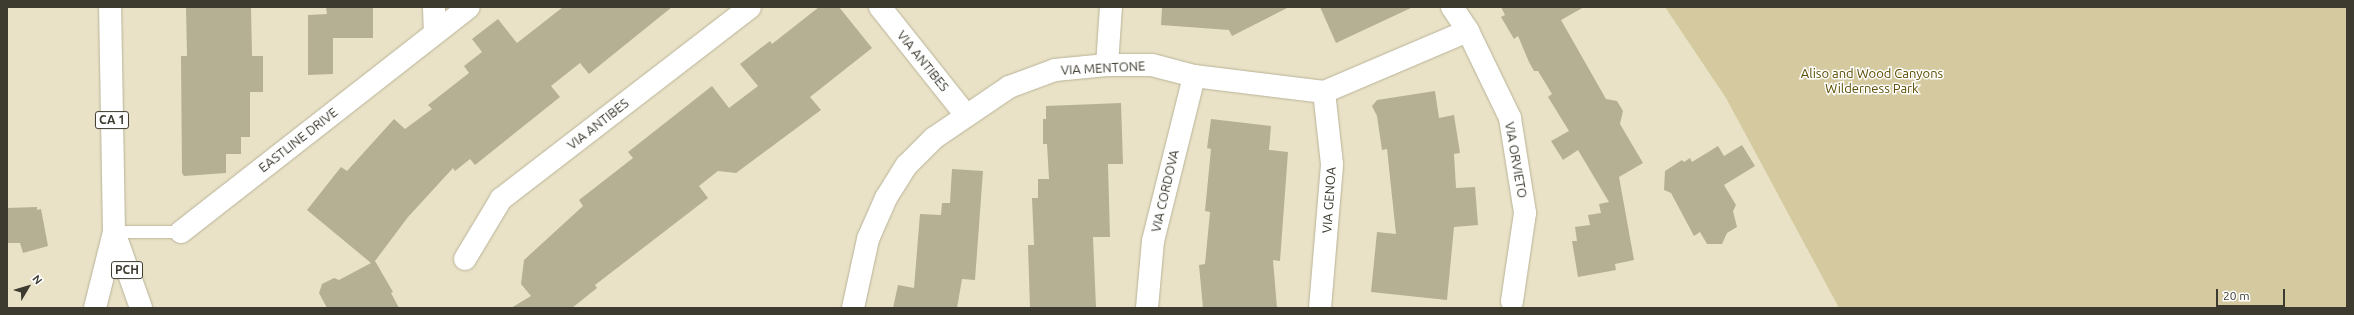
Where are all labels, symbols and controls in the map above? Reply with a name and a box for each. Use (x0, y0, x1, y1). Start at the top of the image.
street label: VIA ANTIBES (894, 27, 952, 95)
street label: VIA MENTONE (1060, 58, 1146, 78)
park label: Aliso and Wood Canyons Wilderness Park (1801, 66, 1943, 97)
street label: VIA ANTIBES (564, 95, 632, 153)
street label: EASTLINE DRIVE (255, 104, 341, 176)
road number: CA 1 (94, 110, 130, 130)
street label: VIA ORVIETO (1502, 121, 1530, 199)
street label: VIA CORDOVA (1148, 148, 1182, 234)
street label: VIA GENOA (1319, 166, 1339, 234)
road number: PCH (111, 260, 143, 280)
north arrow (8, 267, 48, 307)
text: N (30, 273, 45, 287)
scale bar (2218, 281, 2287, 307)
text: 20 m (2223, 289, 2250, 302)

